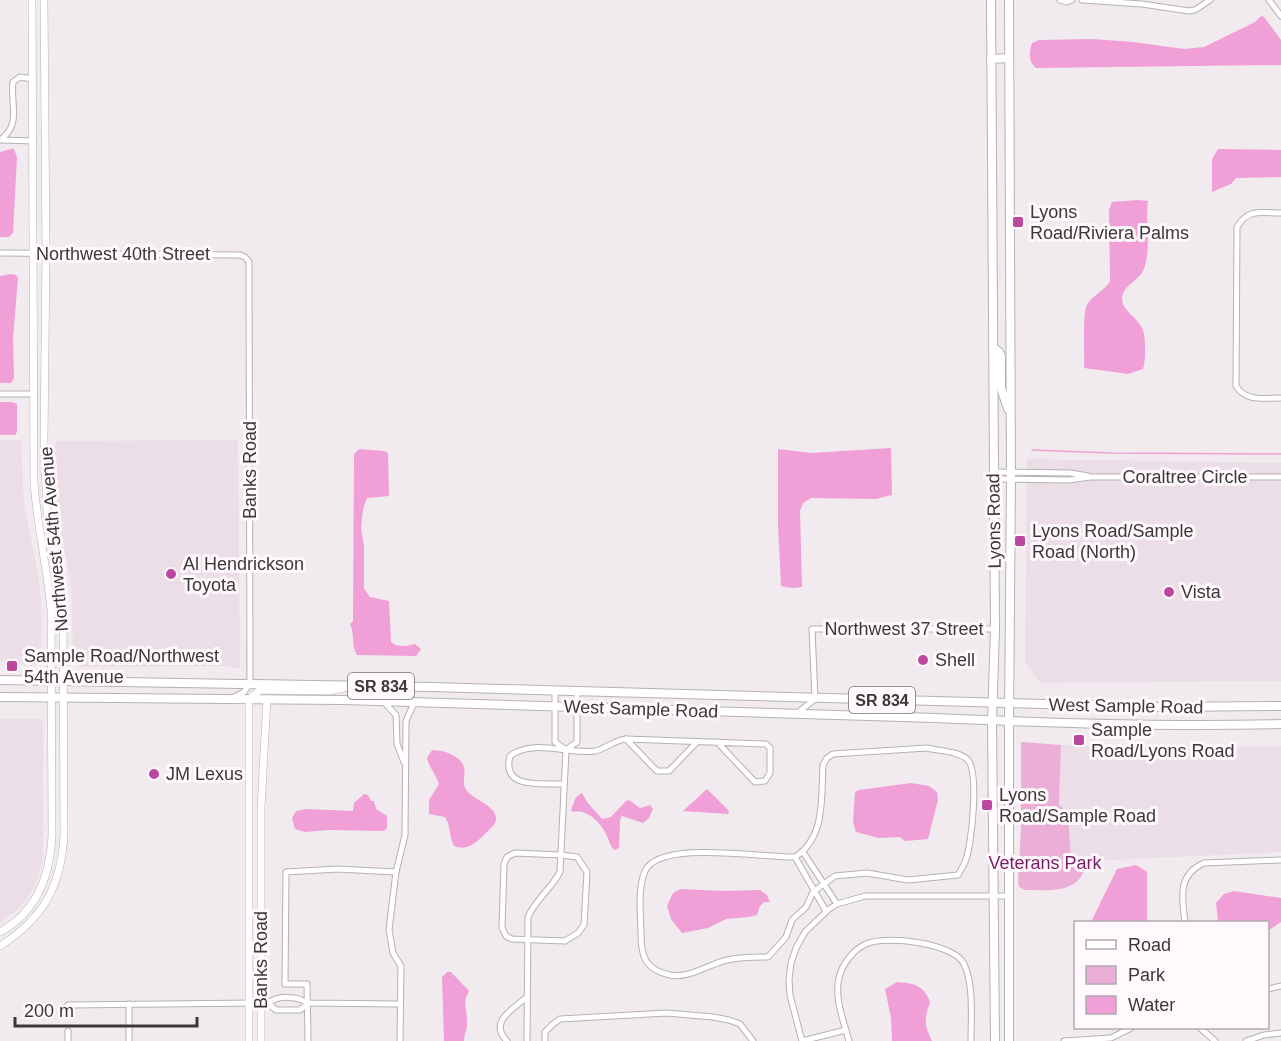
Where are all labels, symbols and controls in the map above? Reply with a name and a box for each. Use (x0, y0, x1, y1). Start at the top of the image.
place label: Lyons Road/Riviera Palms (1030, 202, 1189, 243)
marker: Lyons Road/Riviera Palms (1011, 215, 1025, 229)
street label: Northwest 40th Street (36, 244, 210, 264)
street label: Banks Road (240, 421, 260, 519)
street label: Northwest 54th Avenue (36, 446, 72, 632)
street label: Coraltree Circle (1122, 467, 1248, 487)
street label: Lyons Road (983, 473, 1005, 569)
place label: Lyons Road/Sample Road (North) (1032, 521, 1193, 562)
marker: Lyons Road/Sample Road (North) (1013, 534, 1027, 548)
place label: Al Hendrickson Toyota (183, 554, 304, 595)
marker: Al Hendrickson Toyota (164, 567, 178, 581)
place label: Vista (1181, 582, 1222, 602)
marker: Vista (1162, 585, 1176, 599)
street label: Northwest 37 Street (824, 619, 984, 639)
place label: Sample Road/Northwest 54th Avenue (24, 646, 219, 687)
place label: Shell (935, 650, 975, 670)
marker: Shell (916, 653, 930, 667)
marker: Sample Road/Northwest 54th Avenue (5, 659, 19, 673)
road number: SR 834 (348, 673, 414, 699)
road number: SR 834 (849, 687, 915, 713)
street label: West Sample Road (1048, 695, 1204, 717)
street label: West Sample Road (563, 696, 719, 722)
place label: Sample Road/Lyons Road (1091, 720, 1234, 761)
marker: Sample Road/Lyons Road (1072, 733, 1086, 747)
place label: JM Lexus (166, 764, 243, 784)
marker: JM Lexus (147, 767, 161, 781)
place label: Lyons Road/Sample Road (999, 785, 1156, 826)
marker: Lyons Road/Sample Road (980, 798, 994, 812)
park label: Veterans Park (988, 853, 1103, 873)
street label: Banks Road (251, 911, 271, 1009)
legend (1074, 921, 1269, 1029)
text: Road (1128, 935, 1171, 955)
text: Park (1128, 965, 1166, 985)
scale bar (15, 990, 196, 1028)
text: Water (1128, 995, 1175, 1015)
text: 200 m (24, 1001, 74, 1021)

